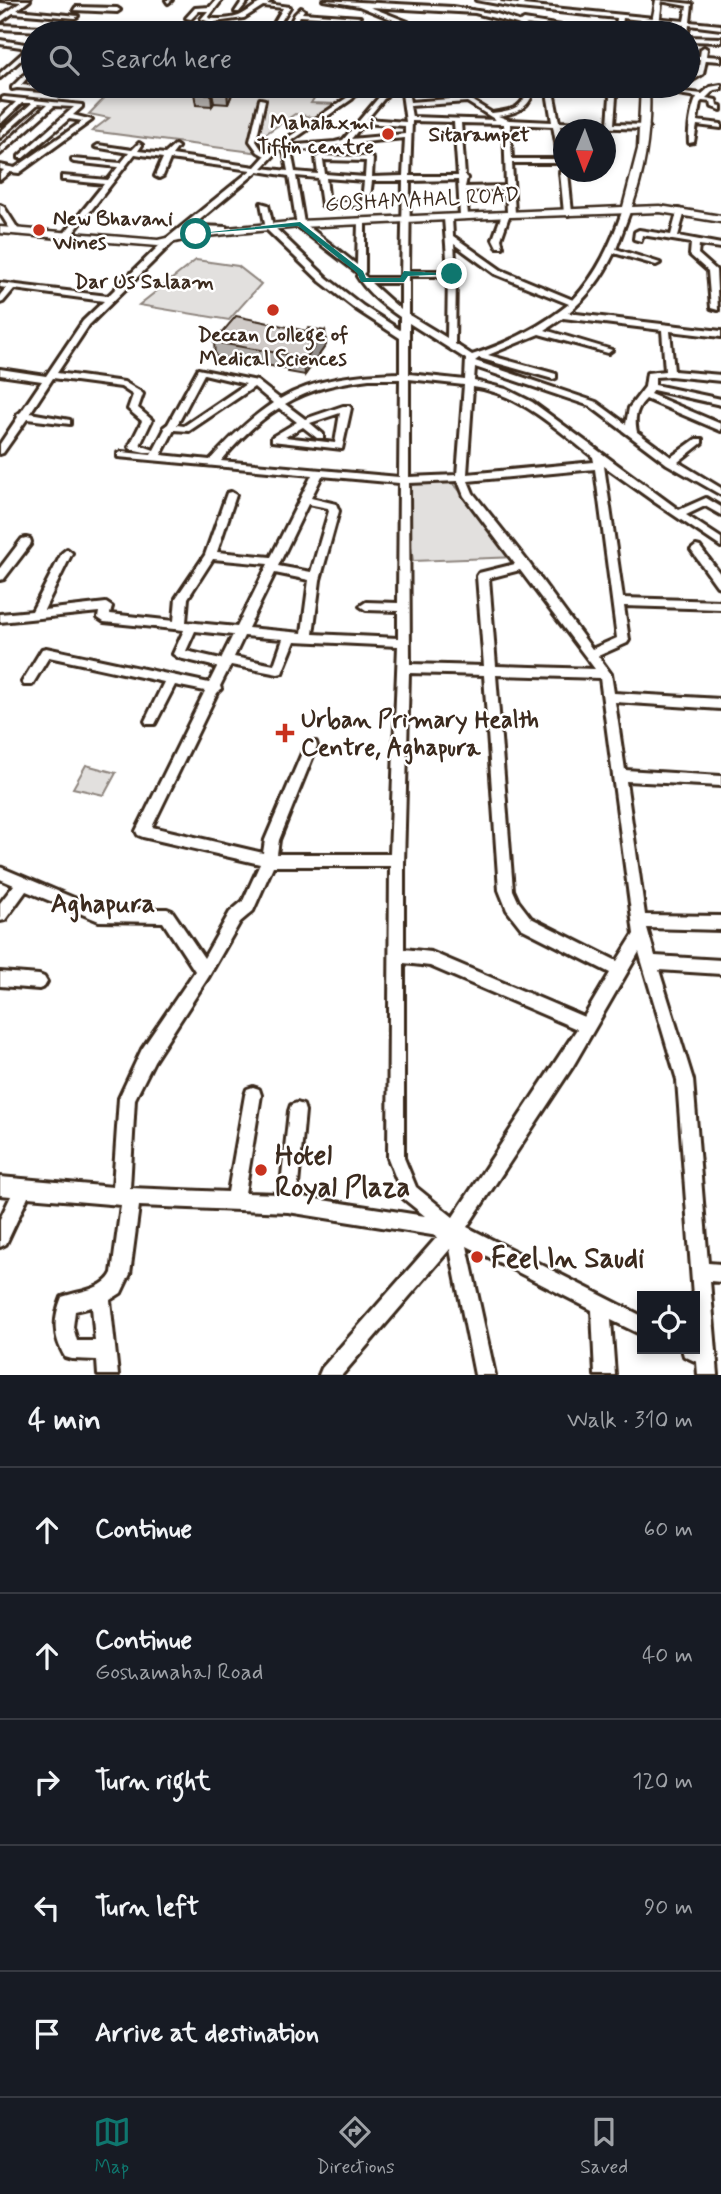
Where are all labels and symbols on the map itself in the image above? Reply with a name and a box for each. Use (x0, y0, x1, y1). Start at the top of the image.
place label: Mahalaxmi Tiffin centre (257, 109, 374, 161)
north arrow (553, 119, 616, 182)
district label: Sitarampet (428, 121, 530, 149)
marker: Mahalaxmi Tiffin centre (380, 126, 396, 142)
street label: GOSHAMAHAL ROAD (324, 181, 520, 219)
place label: New Bhavani Wines (52, 205, 173, 257)
route start (180, 218, 211, 249)
marker: New Bhavani Wines (31, 222, 47, 238)
route end (436, 258, 467, 289)
district label: Dar Us Salaam (74, 268, 214, 296)
marker: Deccan College of Medical Sciences (265, 302, 281, 318)
place label: Deccan College of Medical Sciences (198, 321, 348, 373)
place label: Urban Primary Health Centre, Aghapura (301, 705, 539, 765)
marker: Urban Primary Health Centre, Aghapura (275, 723, 295, 743)
district label: Aghapura (51, 888, 155, 923)
place label: Hotel Royal Plaza (275, 1138, 410, 1207)
marker: Hotel Royal Plaza (253, 1162, 269, 1178)
place label: Feel In Saudi (491, 1241, 645, 1278)
marker: Feel In Saudi (469, 1249, 485, 1265)

